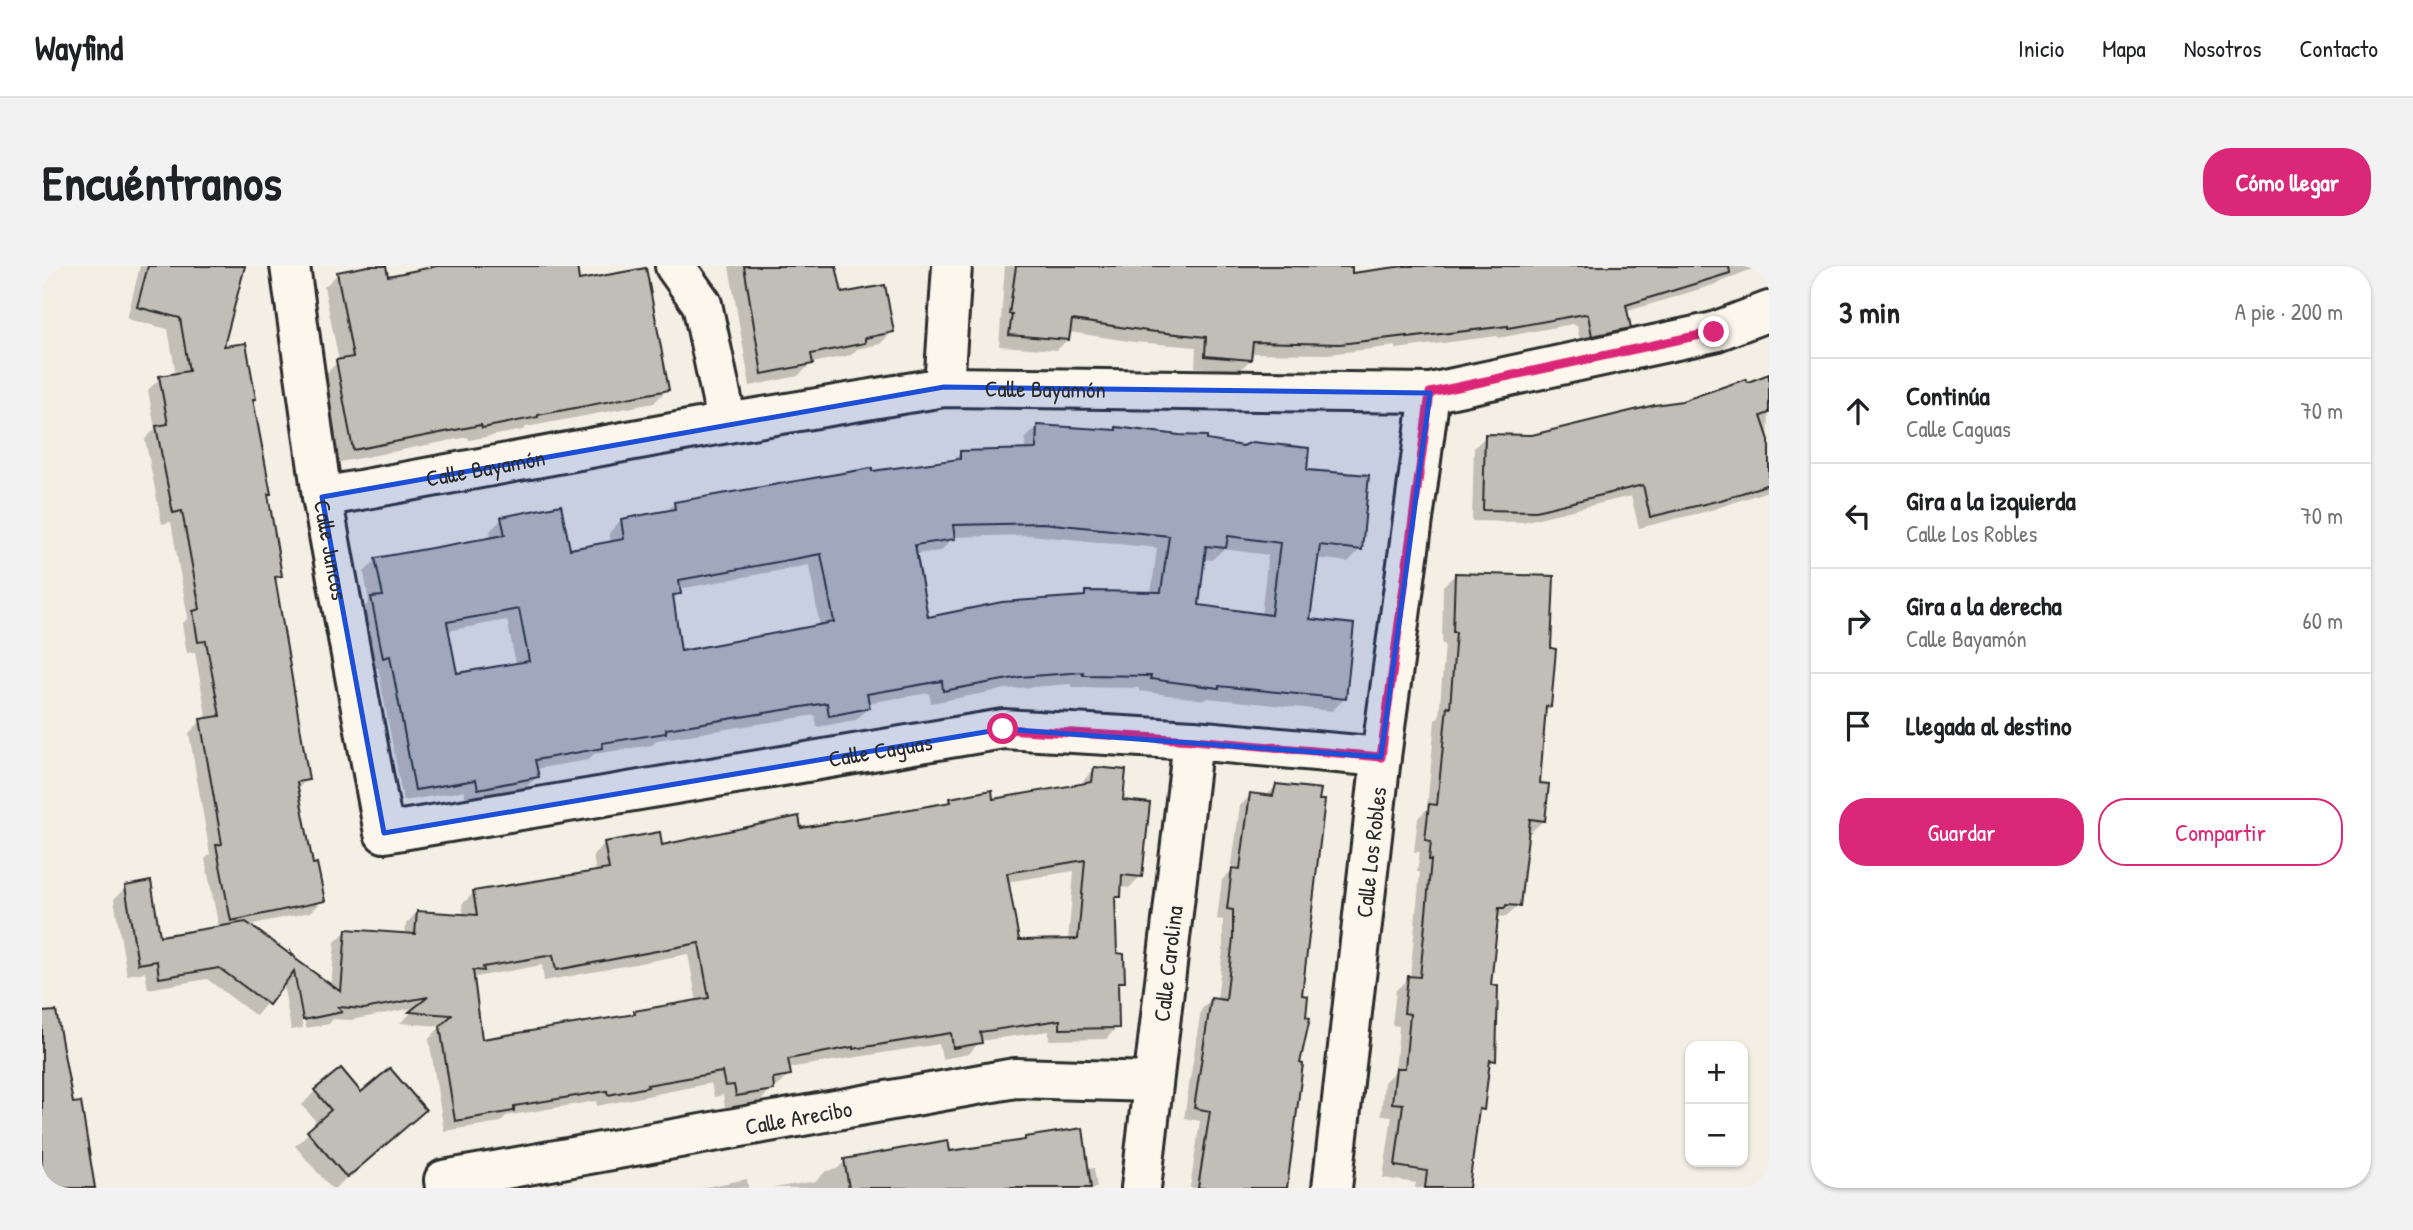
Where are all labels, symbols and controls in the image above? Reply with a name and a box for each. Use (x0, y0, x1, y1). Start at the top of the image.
text: Wayfind (35, 26, 123, 70)
text: Inicio (2018, 32, 2064, 64)
text: Mapa (2102, 32, 2146, 64)
text: Nosotros (2184, 32, 2261, 64)
text: Contacto (2299, 32, 2378, 64)
button: Cómo llegar (2203, 148, 2371, 216)
text: Encuéntranos (42, 149, 282, 215)
text: 3 min (1839, 292, 1900, 332)
text: A pie · 200 m (2235, 296, 2343, 327)
route end (1698, 316, 1729, 347)
street label: Calle Bayamón (985, 372, 1106, 404)
text: Continúa (1906, 378, 1990, 413)
icon: ahead (1839, 392, 1877, 430)
text: 70 m (2300, 395, 2343, 426)
text: Calle Caguas (1906, 413, 2011, 444)
street label: Calle Bayamón (423, 441, 548, 493)
text: Gira a la izquierda (1906, 483, 2076, 518)
street label: Calle Juncos (307, 497, 356, 603)
icon: left (1839, 497, 1877, 535)
text: 70 m (2300, 500, 2343, 531)
text: Calle Los Robles (1906, 518, 2037, 549)
text: Gira a la derecha (1906, 588, 2062, 623)
icon: right (1839, 602, 1877, 640)
text: 60 m (2303, 605, 2343, 636)
text: Calle Bayamón (1906, 623, 2027, 654)
icon: arrive (1839, 707, 1877, 745)
text: Llegada al destino (1906, 708, 2072, 743)
route start (987, 713, 1018, 744)
street label: Calle Caguas (826, 726, 935, 774)
street label: Calle Los Robles (1347, 785, 1393, 919)
button: Guardar (1839, 798, 2084, 866)
button: Compartir (2098, 798, 2343, 866)
street label: Calle Carolina (1145, 904, 1189, 1023)
map controls (1685, 1041, 1748, 1167)
button: + (1685, 1041, 1748, 1104)
street label: Calle Arecibo (742, 1092, 854, 1141)
button: − (1685, 1104, 1748, 1167)

